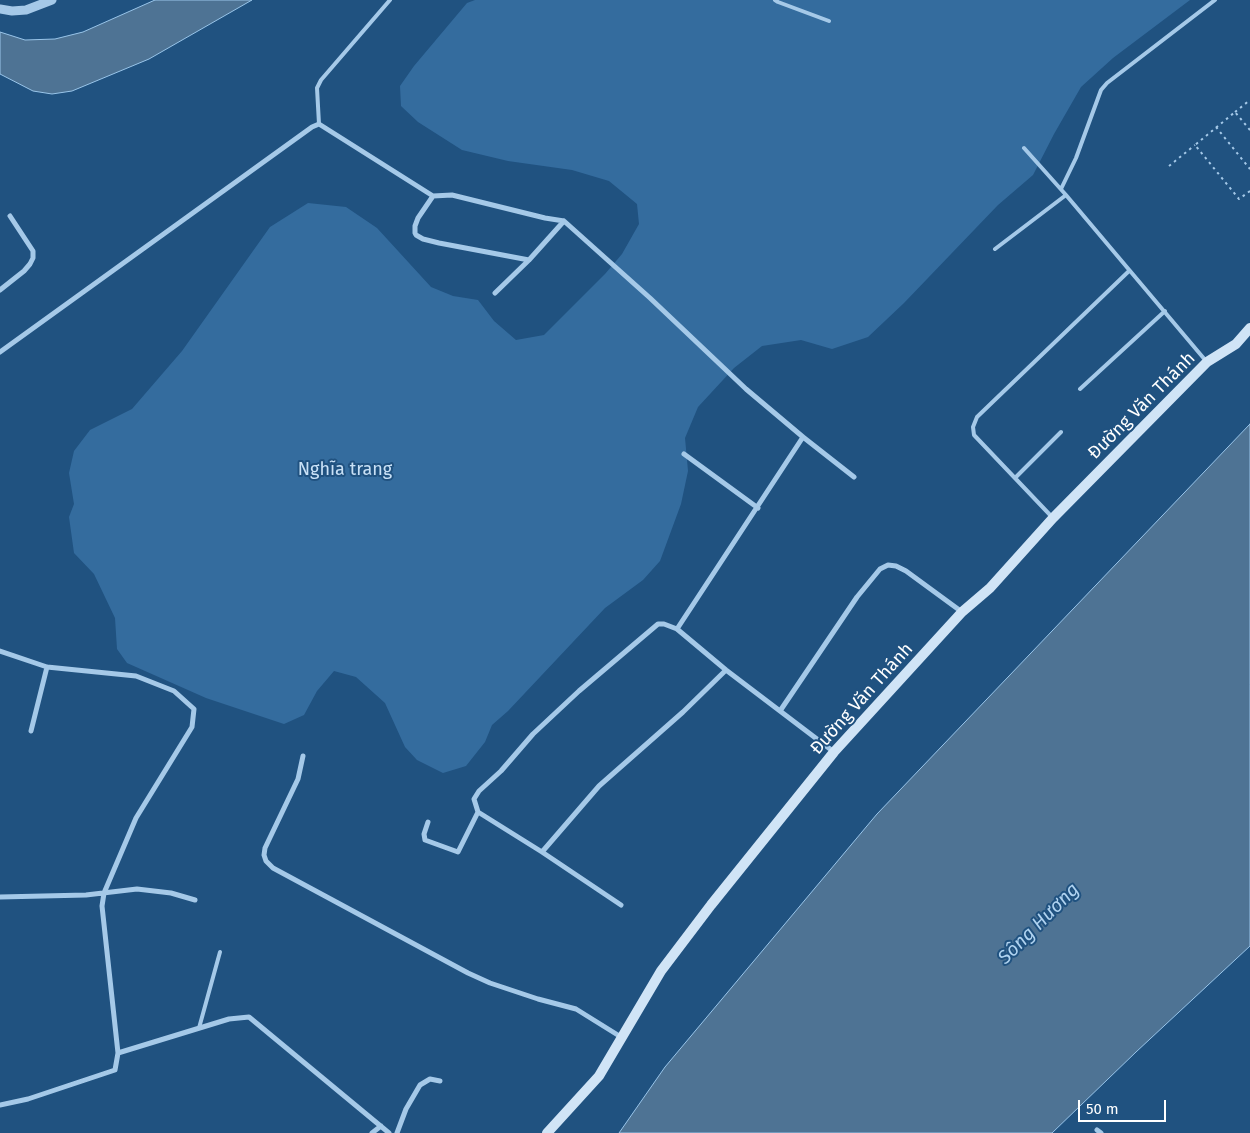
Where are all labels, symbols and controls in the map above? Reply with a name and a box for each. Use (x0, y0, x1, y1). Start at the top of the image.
street label: Đường Văn Thánh (1084, 348, 1200, 464)
park label: Nghĩa trang (298, 459, 392, 481)
street label: Đường Văn Thánh (806, 639, 918, 759)
water label: Sông Hương (994, 879, 1084, 969)
scale bar (1080, 1090, 1168, 1122)
text: 50 m (1086, 1100, 1119, 1118)

